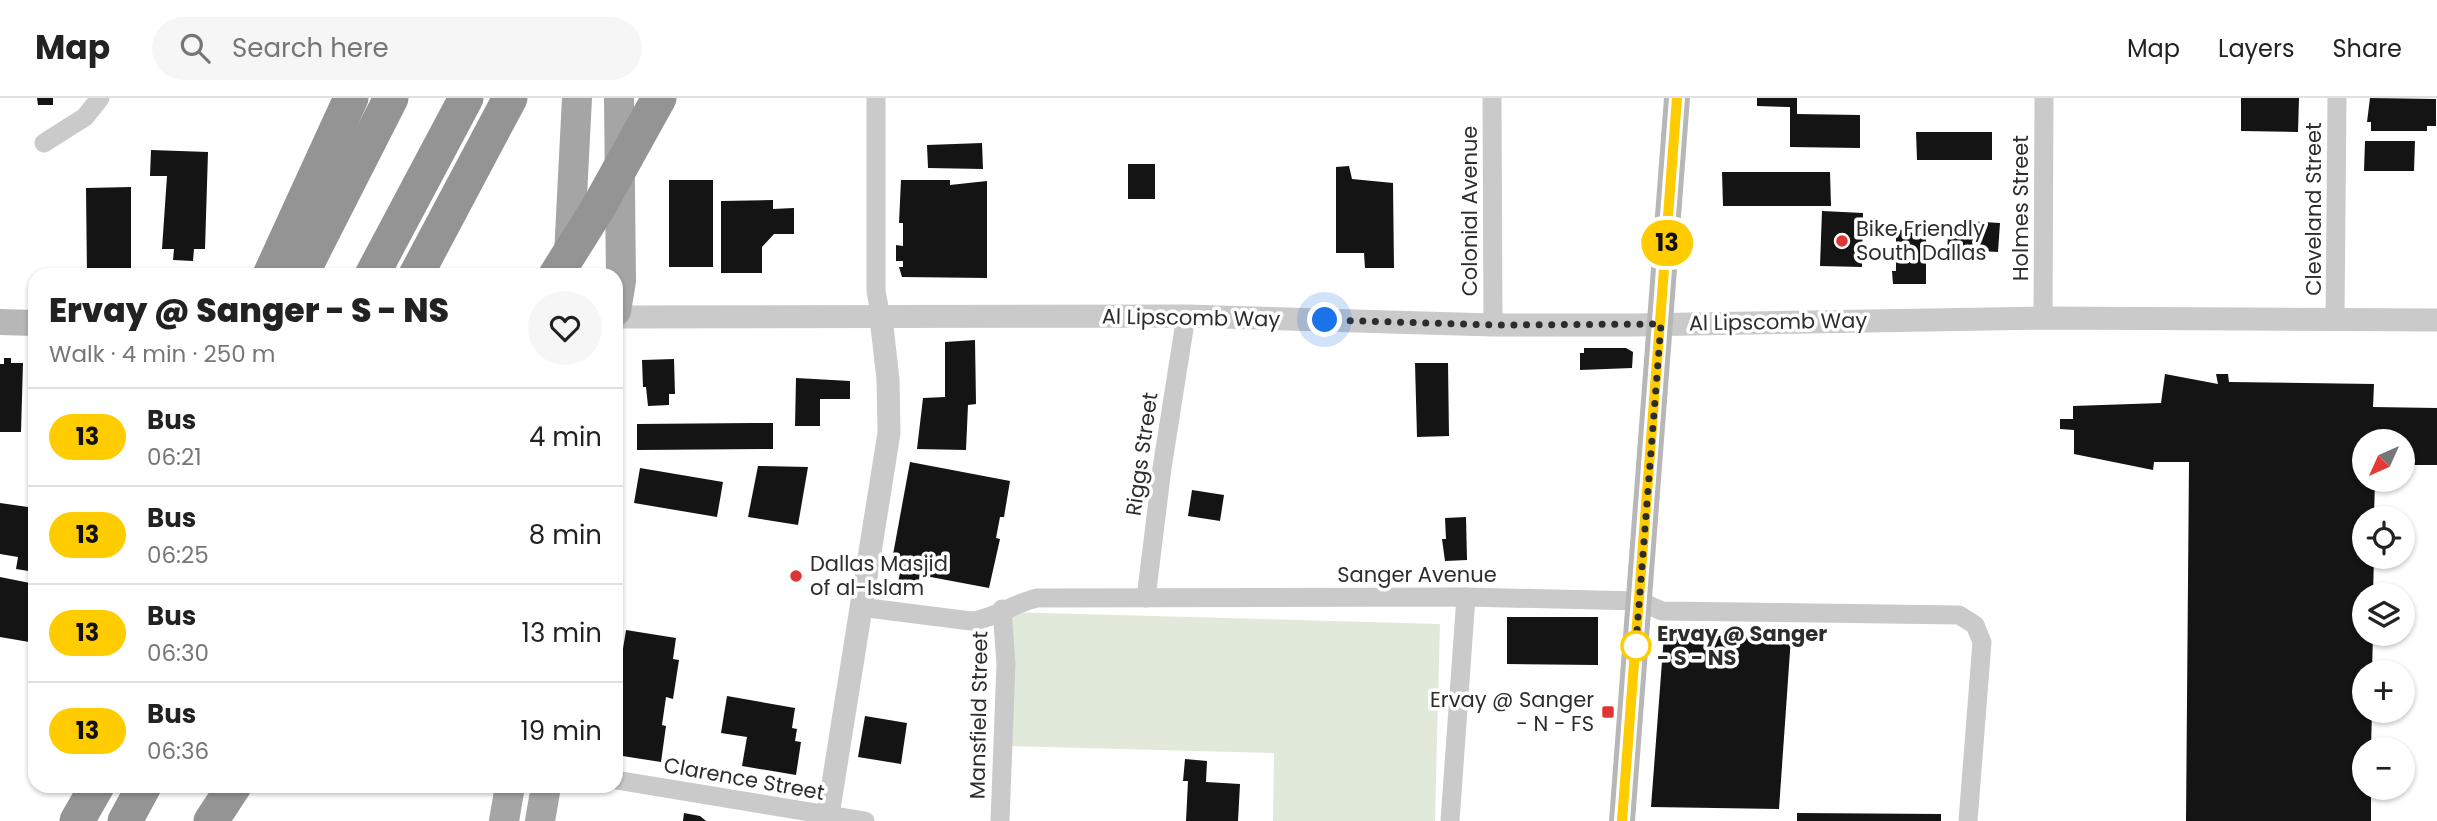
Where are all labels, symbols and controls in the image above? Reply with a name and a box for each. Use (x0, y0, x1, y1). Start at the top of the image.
search box (152, 17, 642, 80)
text: Map (35, 24, 110, 71)
icon: search (176, 29, 214, 67)
text: Search here (232, 30, 389, 66)
text: Map (2127, 32, 2180, 65)
text: Layers (2218, 32, 2294, 65)
text: Share (2332, 32, 2402, 65)
street label: Cleveland Street (2299, 122, 2328, 296)
street label: Colonial Avenue (1455, 126, 1484, 296)
street label: Holmes Street (2006, 135, 2035, 281)
place label: Bike Friendly South Dallas (1856, 214, 1986, 267)
line badge: 13 (1636, 220, 1698, 266)
text: 13 (1655, 226, 1679, 259)
marker: Bike Friendly South Dallas (1834, 233, 1850, 249)
text: Ervay @ Sanger - S - NS (49, 287, 449, 334)
button: heart (528, 291, 602, 365)
street label: Al Lipscomb Way (1102, 301, 1281, 334)
your location (1307, 302, 1342, 337)
street label: Al Lipscomb Way (1689, 305, 1868, 338)
text: Walk · 4 min · 250 m (49, 338, 275, 370)
street label: Riggs Street (1118, 390, 1165, 518)
text: Bus (147, 402, 196, 438)
text: 4 min (529, 419, 602, 455)
text: 13 (76, 420, 99, 453)
north arrow (2352, 429, 2415, 492)
map controls (2352, 429, 2415, 800)
text: 06:21 (147, 441, 202, 473)
text: Bus (147, 500, 196, 536)
button: locate (2352, 506, 2415, 569)
text: 8 min (529, 517, 602, 553)
text: 13 (76, 518, 99, 551)
text: 06:25 (147, 539, 209, 571)
place label: Dallas Masjid of al-Islam (810, 549, 948, 602)
street label: Sanger Avenue (1337, 560, 1497, 589)
marker: Dallas Masjid of al-Islam (788, 568, 804, 584)
button: layers (2352, 583, 2415, 646)
text: Bus (147, 598, 196, 634)
text: 13 min (522, 615, 602, 651)
text: 13 (76, 616, 99, 649)
place label: Ervay @ Sanger - S - NS (1657, 619, 1827, 672)
street label: Mansfield Street (963, 631, 994, 799)
marker: Ervay @ Sanger - S - NS (1621, 631, 1651, 661)
text: 06:30 (147, 637, 209, 669)
button: + (2352, 660, 2415, 723)
place label: Ervay @ Sanger - N - FS (1430, 685, 1594, 738)
text: Bus (147, 696, 196, 732)
marker: Ervay @ Sanger - N - FS (1600, 704, 1616, 720)
text: 19 min (521, 713, 602, 749)
text: 13 (76, 714, 99, 747)
text: 06:36 (147, 735, 209, 767)
button: − (2352, 737, 2415, 800)
street label: Clarence Street (661, 750, 827, 807)

